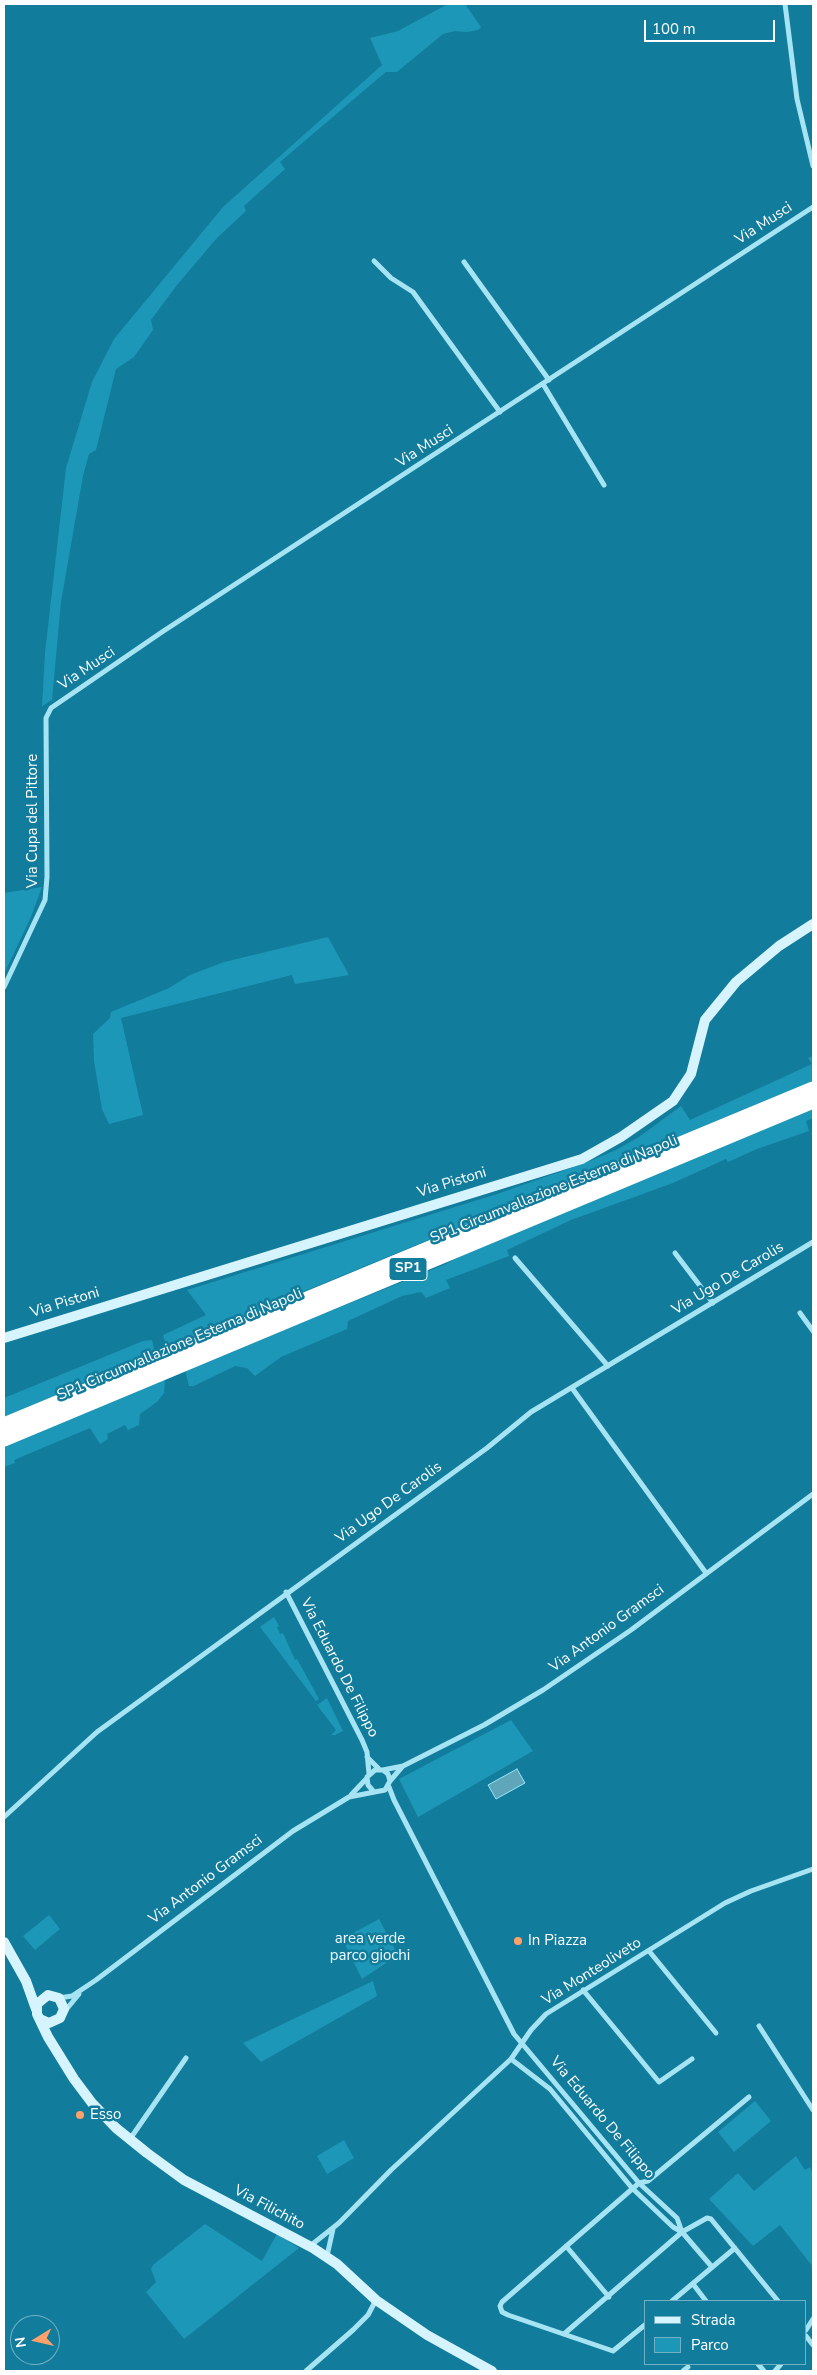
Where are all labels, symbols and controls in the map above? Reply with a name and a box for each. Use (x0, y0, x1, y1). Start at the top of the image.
scale bar (647, 10, 778, 42)
text: 100 m (652, 19, 696, 39)
street label: Via Musci (732, 199, 796, 249)
street label: Via Musci (393, 422, 457, 472)
street label: Via Musci (55, 644, 119, 694)
street label: Via Cupa del Pittore (24, 754, 42, 888)
street label: SP1 Circumvallazione Esterna di Napoli (428, 1132, 680, 1248)
street label: Via Pistoni (415, 1164, 489, 1202)
street label: Via Ugo De Carolis (669, 1239, 787, 1319)
road number: SP1 (389, 1258, 427, 1280)
street label: Via Pistoni (28, 1284, 102, 1322)
street label: SP1 Circumvallazione Esterna di Napoli (55, 1285, 305, 1405)
street label: Via Ugo De Carolis (332, 1458, 446, 1548)
street label: Via Antonio Gramsci (546, 1581, 668, 1677)
street label: Via Eduardo De Filippo (296, 1595, 382, 1741)
street label: Via Antonio Gramsci (146, 1831, 266, 1929)
park label: area verde parco giochi (330, 1930, 410, 1965)
place label: In Piazza (528, 1932, 587, 1950)
street label: Via Monteoliveto (539, 1934, 645, 2010)
marker: In Piazza (512, 1935, 524, 1947)
street label: Via Eduardo De Filippo (546, 2053, 658, 2183)
place label: Esso (90, 2106, 121, 2124)
marker: Esso (74, 2109, 86, 2121)
street label: Via Filichito (230, 2182, 308, 2234)
legend (644, 2300, 807, 2365)
text: Strada (691, 2310, 735, 2330)
north arrow (10, 2315, 60, 2365)
text: Parco (691, 2335, 729, 2355)
text: N (10, 2336, 31, 2349)

